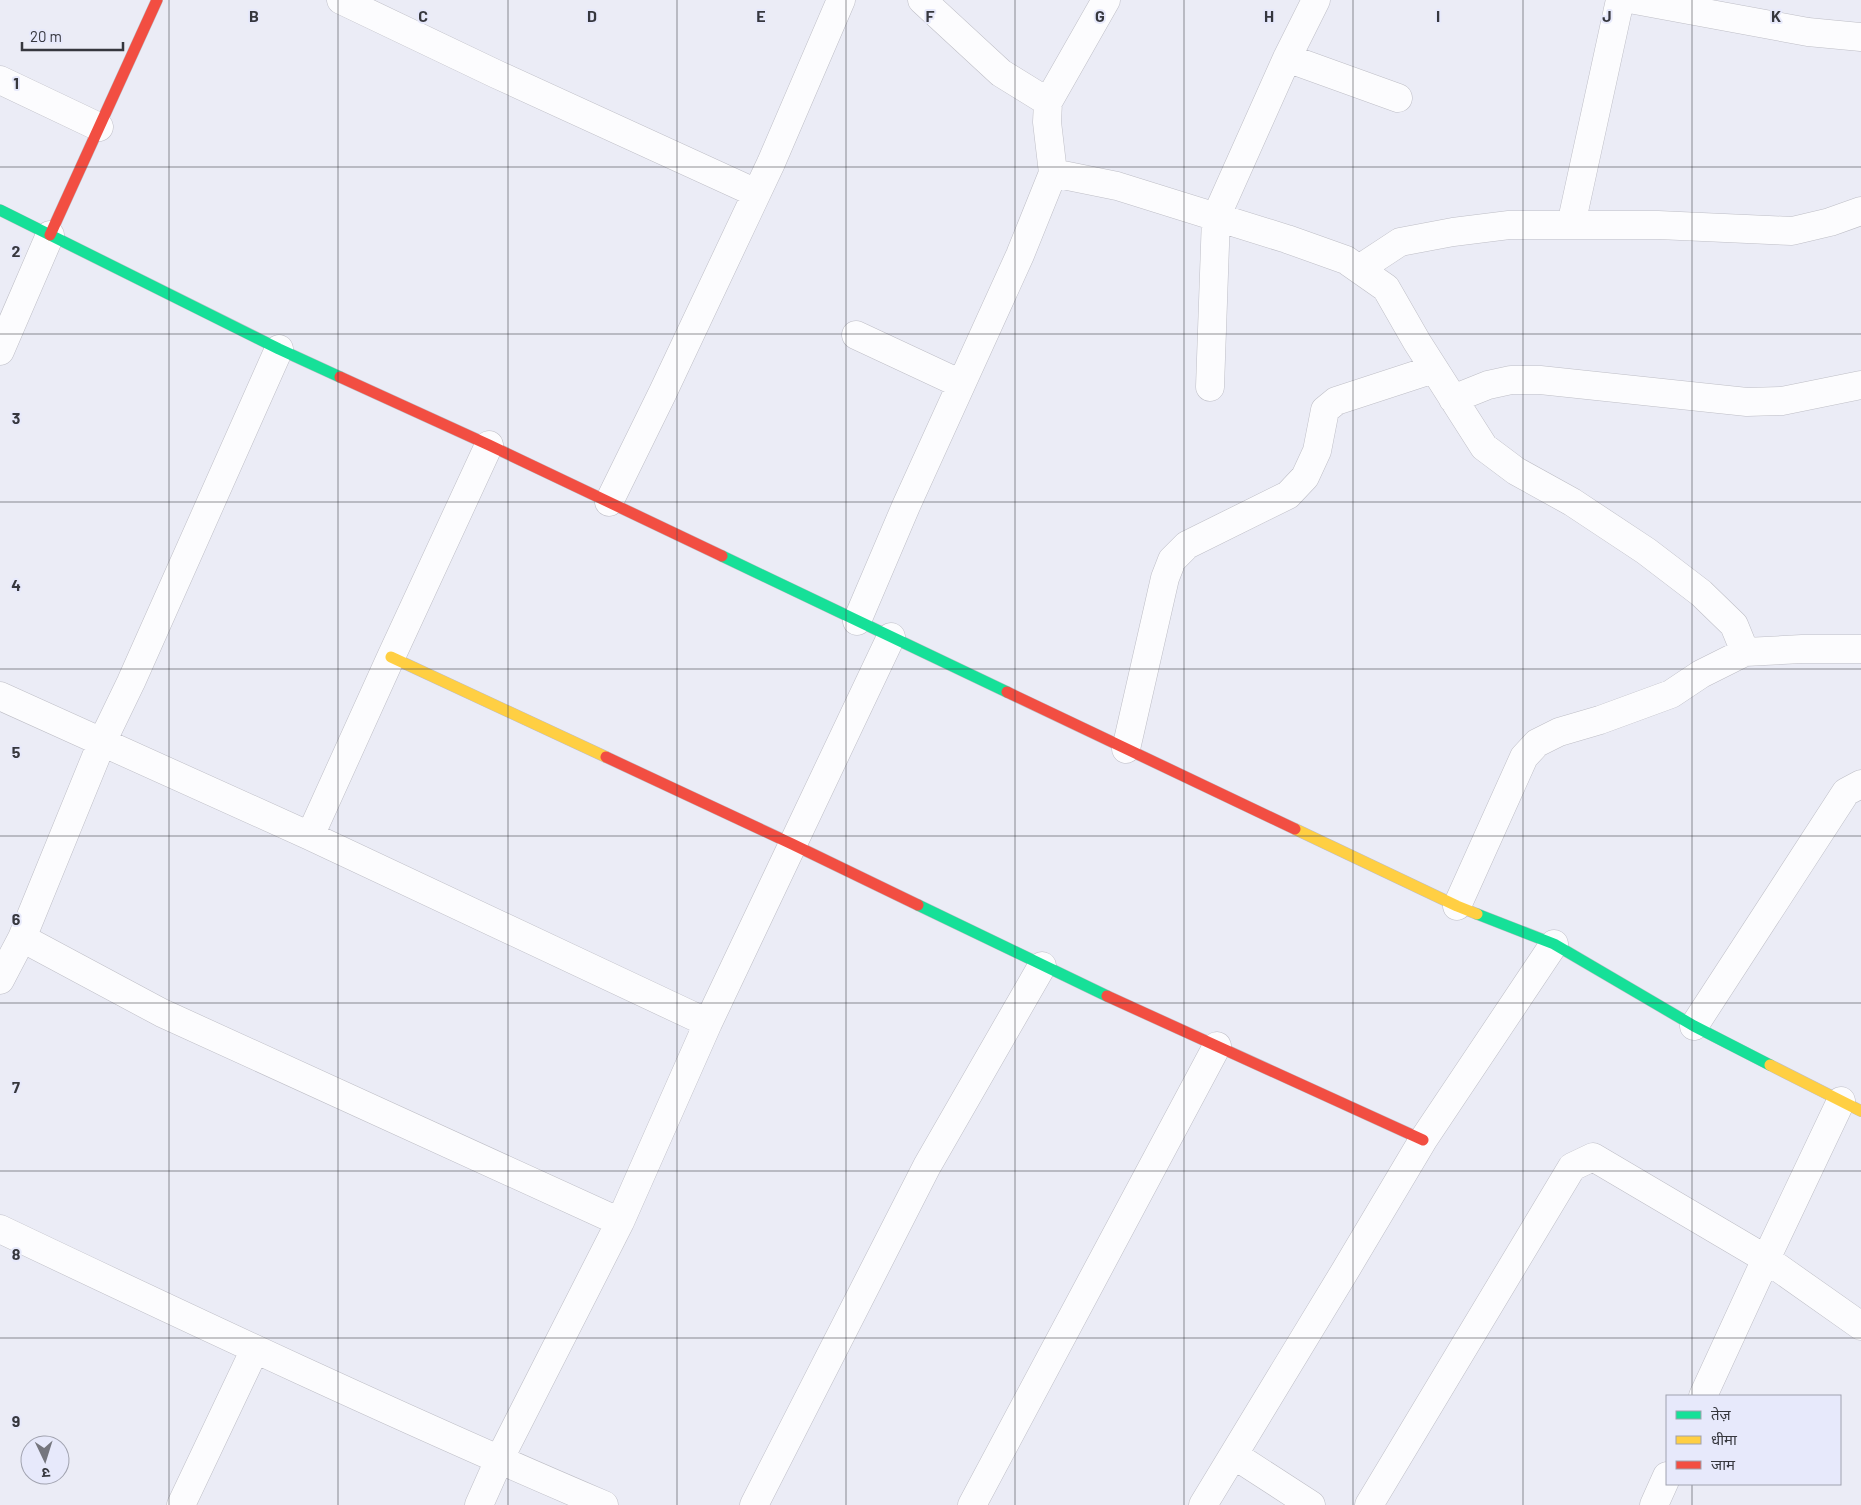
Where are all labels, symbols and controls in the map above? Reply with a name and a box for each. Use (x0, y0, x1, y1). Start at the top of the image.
text: B (249, 6, 259, 25)
text: C (418, 6, 428, 25)
text: D (587, 6, 597, 25)
text: E (756, 6, 766, 25)
text: F (926, 6, 935, 25)
text: G (1095, 6, 1105, 25)
text: H (1264, 6, 1274, 25)
text: I (1436, 6, 1440, 25)
text: J (1602, 6, 1612, 25)
text: K (1771, 6, 1781, 25)
scale bar (22, 20, 124, 52)
text: 20 m (30, 27, 62, 45)
text: 1 (13, 73, 19, 92)
text: 2 (12, 241, 21, 260)
text: 3 (12, 408, 20, 427)
text: 4 (11, 575, 21, 594)
text: 5 (12, 742, 21, 761)
text: 6 (12, 909, 21, 928)
text: 7 (12, 1077, 20, 1096)
text: 8 (12, 1244, 21, 1263)
legend (1666, 1395, 1841, 1485)
text: तेज़ (1711, 1405, 1732, 1423)
text: 9 (12, 1411, 20, 1430)
text: धीमा (1711, 1430, 1738, 1448)
north arrow (20, 1435, 70, 1485)
text: जाम (1711, 1455, 1736, 1473)
text: उ (40, 1465, 51, 1482)

